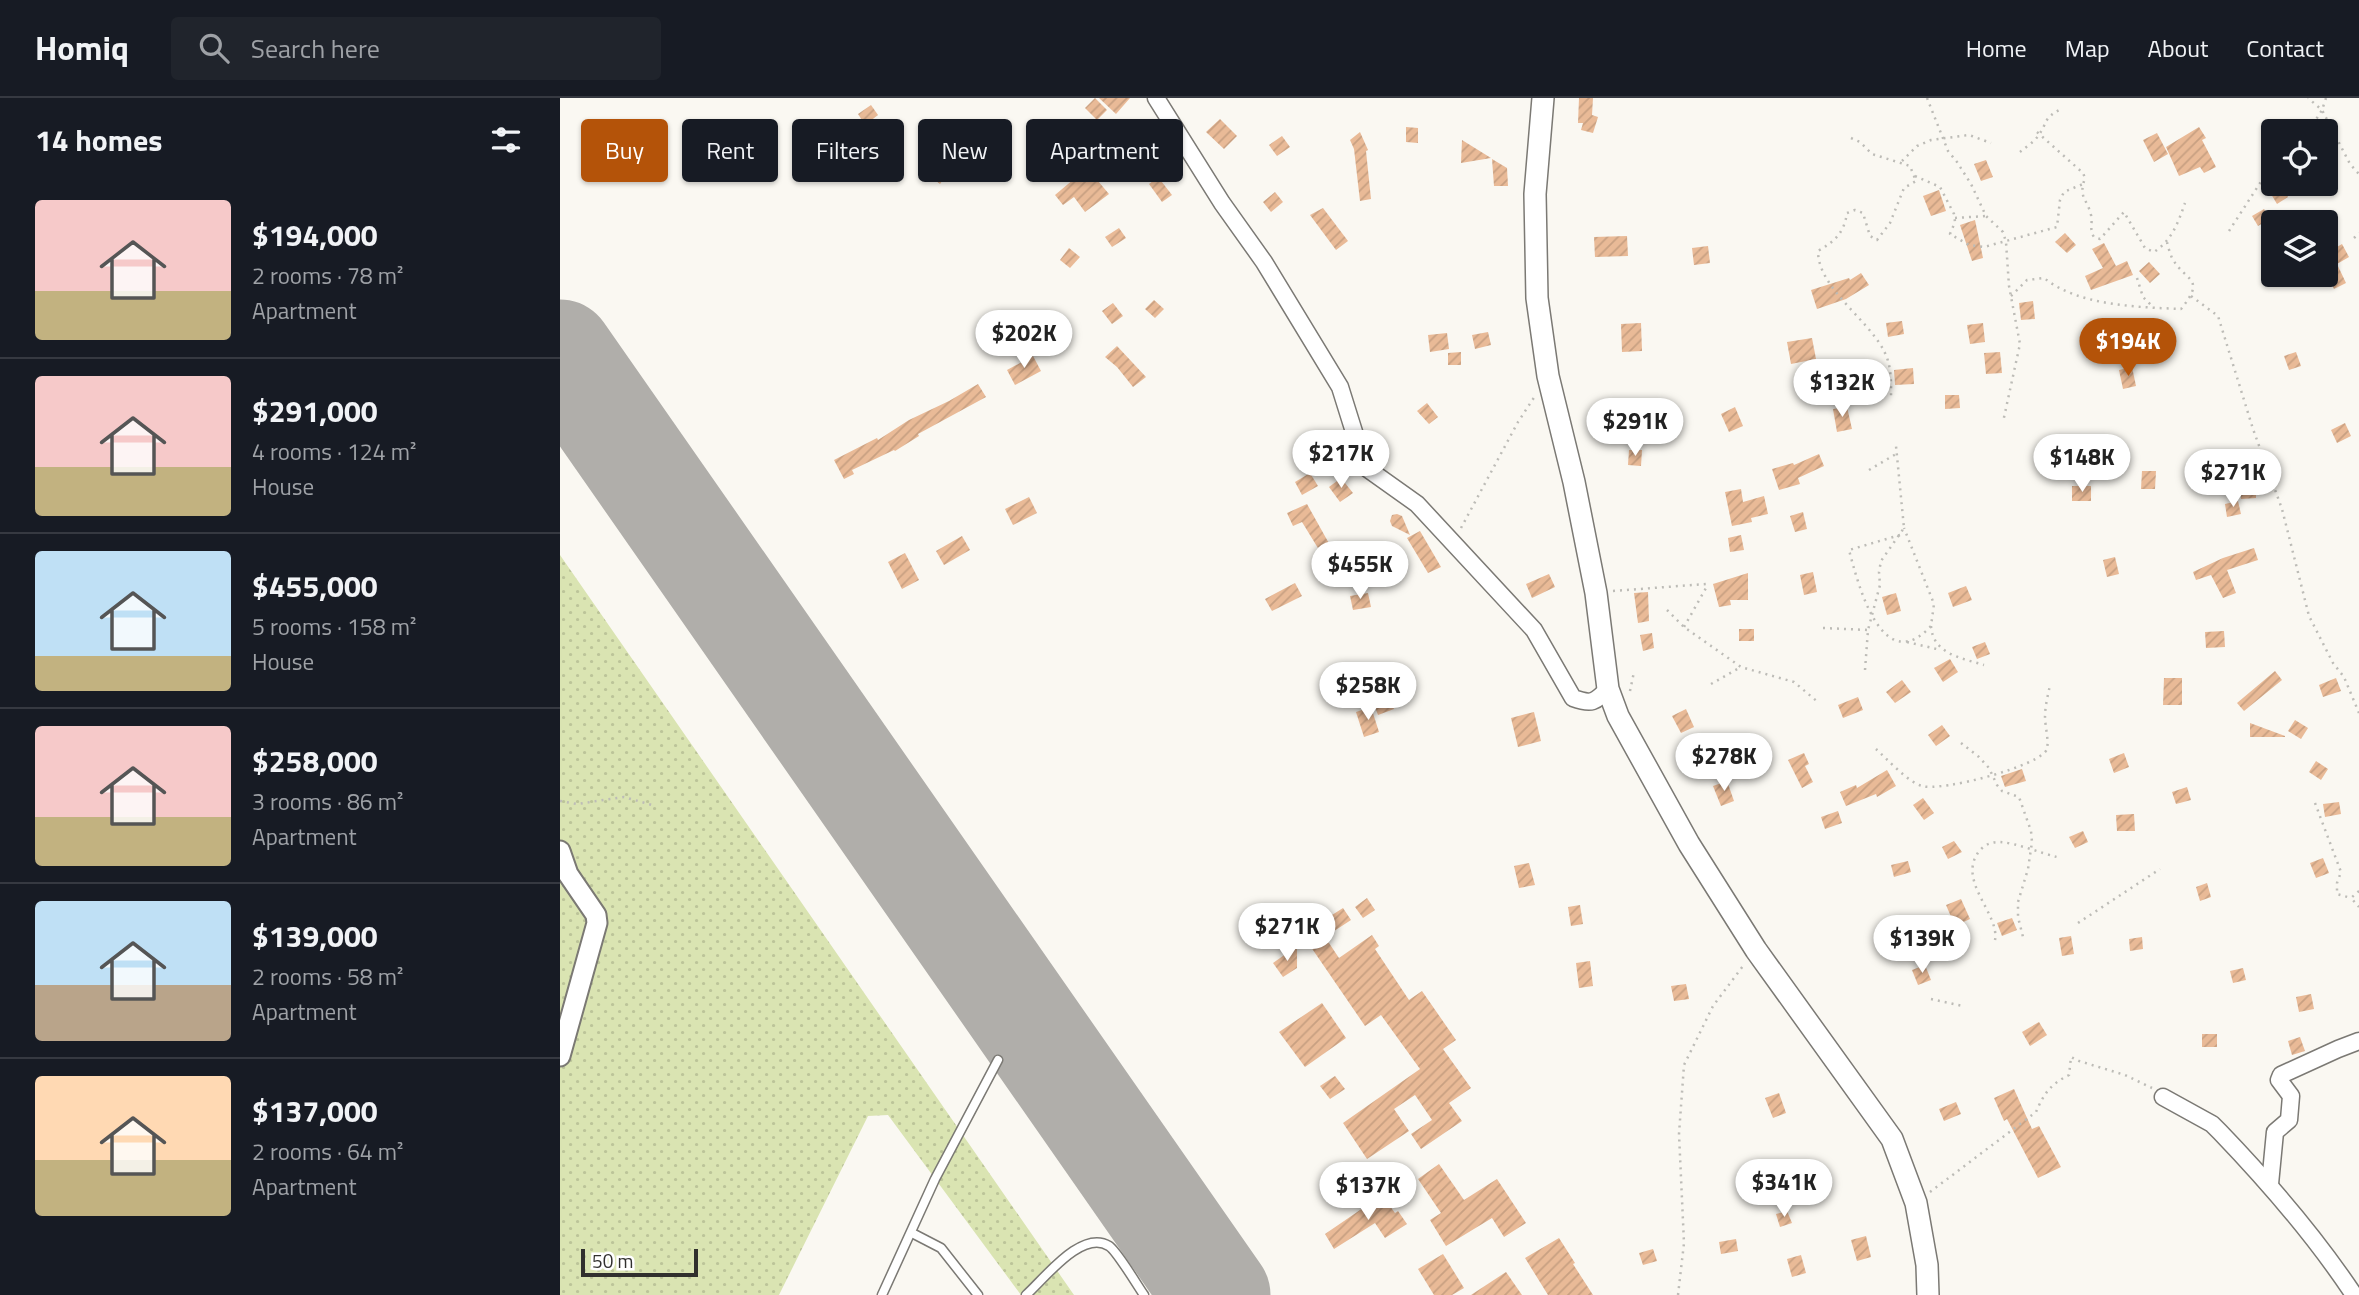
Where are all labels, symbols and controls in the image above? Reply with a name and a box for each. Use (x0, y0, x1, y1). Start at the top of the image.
search box (171, 17, 661, 80)
text: Homiq (35, 23, 129, 73)
icon: search (195, 29, 233, 67)
text: Search here (251, 29, 380, 68)
text: Home (1966, 30, 2027, 66)
text: Map (2065, 30, 2110, 66)
text: About (2148, 30, 2208, 66)
text: Contact (2246, 30, 2324, 66)
text: 14 homes (35, 117, 162, 163)
chip: Buy (581, 119, 668, 182)
chip: Rent (682, 119, 778, 182)
chip: Filters (792, 119, 904, 182)
chip: New (918, 119, 1012, 182)
chip: Apartment (1026, 119, 1183, 182)
map controls (2261, 119, 2338, 287)
button: locate (2261, 119, 2338, 196)
icon: filters (487, 121, 525, 159)
button: layers (2261, 210, 2338, 287)
text: $194,000 (252, 212, 378, 258)
icon: home (91, 228, 175, 312)
text: 2 rooms · 78 m² (252, 258, 403, 293)
text: Apartment (252, 293, 357, 328)
pin: $202K (975, 310, 1073, 370)
text: $202K (991, 315, 1057, 350)
pin: $194K (2079, 318, 2177, 378)
text: $194K (2095, 323, 2161, 358)
pin: $132K (1793, 360, 1891, 419)
text: $132K (1809, 364, 1875, 399)
text: $291,000 (252, 388, 378, 434)
pin: $291K (1586, 398, 1684, 458)
text: $291K (1602, 403, 1668, 438)
icon: home (91, 404, 175, 488)
pin: $217K (1292, 430, 1390, 490)
text: 4 rooms · 124 m² (252, 434, 416, 469)
pin: $148K (2033, 434, 2131, 494)
text: $217K (1308, 435, 1374, 470)
text: $148K (2049, 439, 2115, 474)
pin: $271K (2184, 450, 2282, 509)
text: $271K (2200, 454, 2266, 489)
text: House (252, 469, 314, 504)
pin: $455K (1311, 542, 1409, 601)
text: $455K (1327, 546, 1393, 581)
text: $455,000 (252, 563, 378, 609)
icon: home (91, 579, 175, 663)
text: 5 rooms · 158 m² (252, 609, 416, 644)
text: House (252, 644, 314, 679)
pin: $258K (1319, 662, 1417, 722)
text: $258K (1335, 667, 1401, 702)
pin: $278K (1675, 734, 1773, 793)
text: $258,000 (252, 738, 378, 784)
text: $278K (1691, 738, 1757, 773)
icon: home (91, 754, 175, 838)
text: 3 rooms · 86 m² (252, 784, 403, 819)
text: Apartment (252, 819, 357, 854)
pin: $271K (1238, 904, 1336, 963)
text: $271K (1254, 908, 1320, 943)
text: $139,000 (252, 913, 378, 959)
pin: $139K (1873, 916, 1971, 975)
text: $139K (1889, 920, 1955, 955)
icon: home (91, 929, 175, 1013)
text: 2 rooms · 58 m² (252, 959, 403, 994)
text: Apartment (252, 994, 357, 1029)
text: $137,000 (252, 1088, 378, 1134)
icon: home (91, 1104, 175, 1188)
text: 2 rooms · 64 m² (252, 1134, 403, 1169)
pin: $341K (1735, 1160, 1833, 1219)
pin: $137K (1319, 1162, 1417, 1222)
text: $341K (1751, 1164, 1817, 1199)
text: $137K (1335, 1167, 1401, 1202)
text: Apartment (252, 1169, 357, 1204)
scale bar (581, 1246, 698, 1278)
text: 50 m (592, 1246, 633, 1275)

